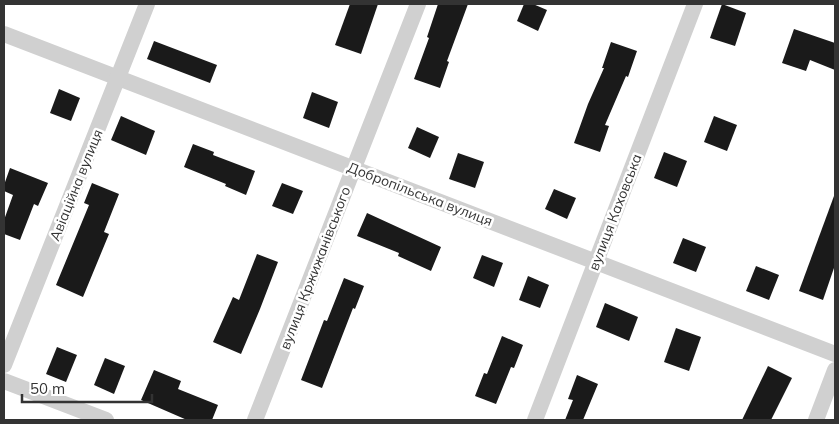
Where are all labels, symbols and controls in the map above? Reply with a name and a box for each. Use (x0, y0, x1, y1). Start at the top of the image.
street label: Авіаційна вулиця (45, 127, 107, 243)
street label: вулиця Каховська (584, 151, 646, 273)
street label: Добропільська вулиця (345, 158, 495, 230)
street label: вулиця Кржижанівського (276, 184, 354, 352)
scale bar (22, 372, 152, 404)
text: 50 m (30, 379, 65, 398)

